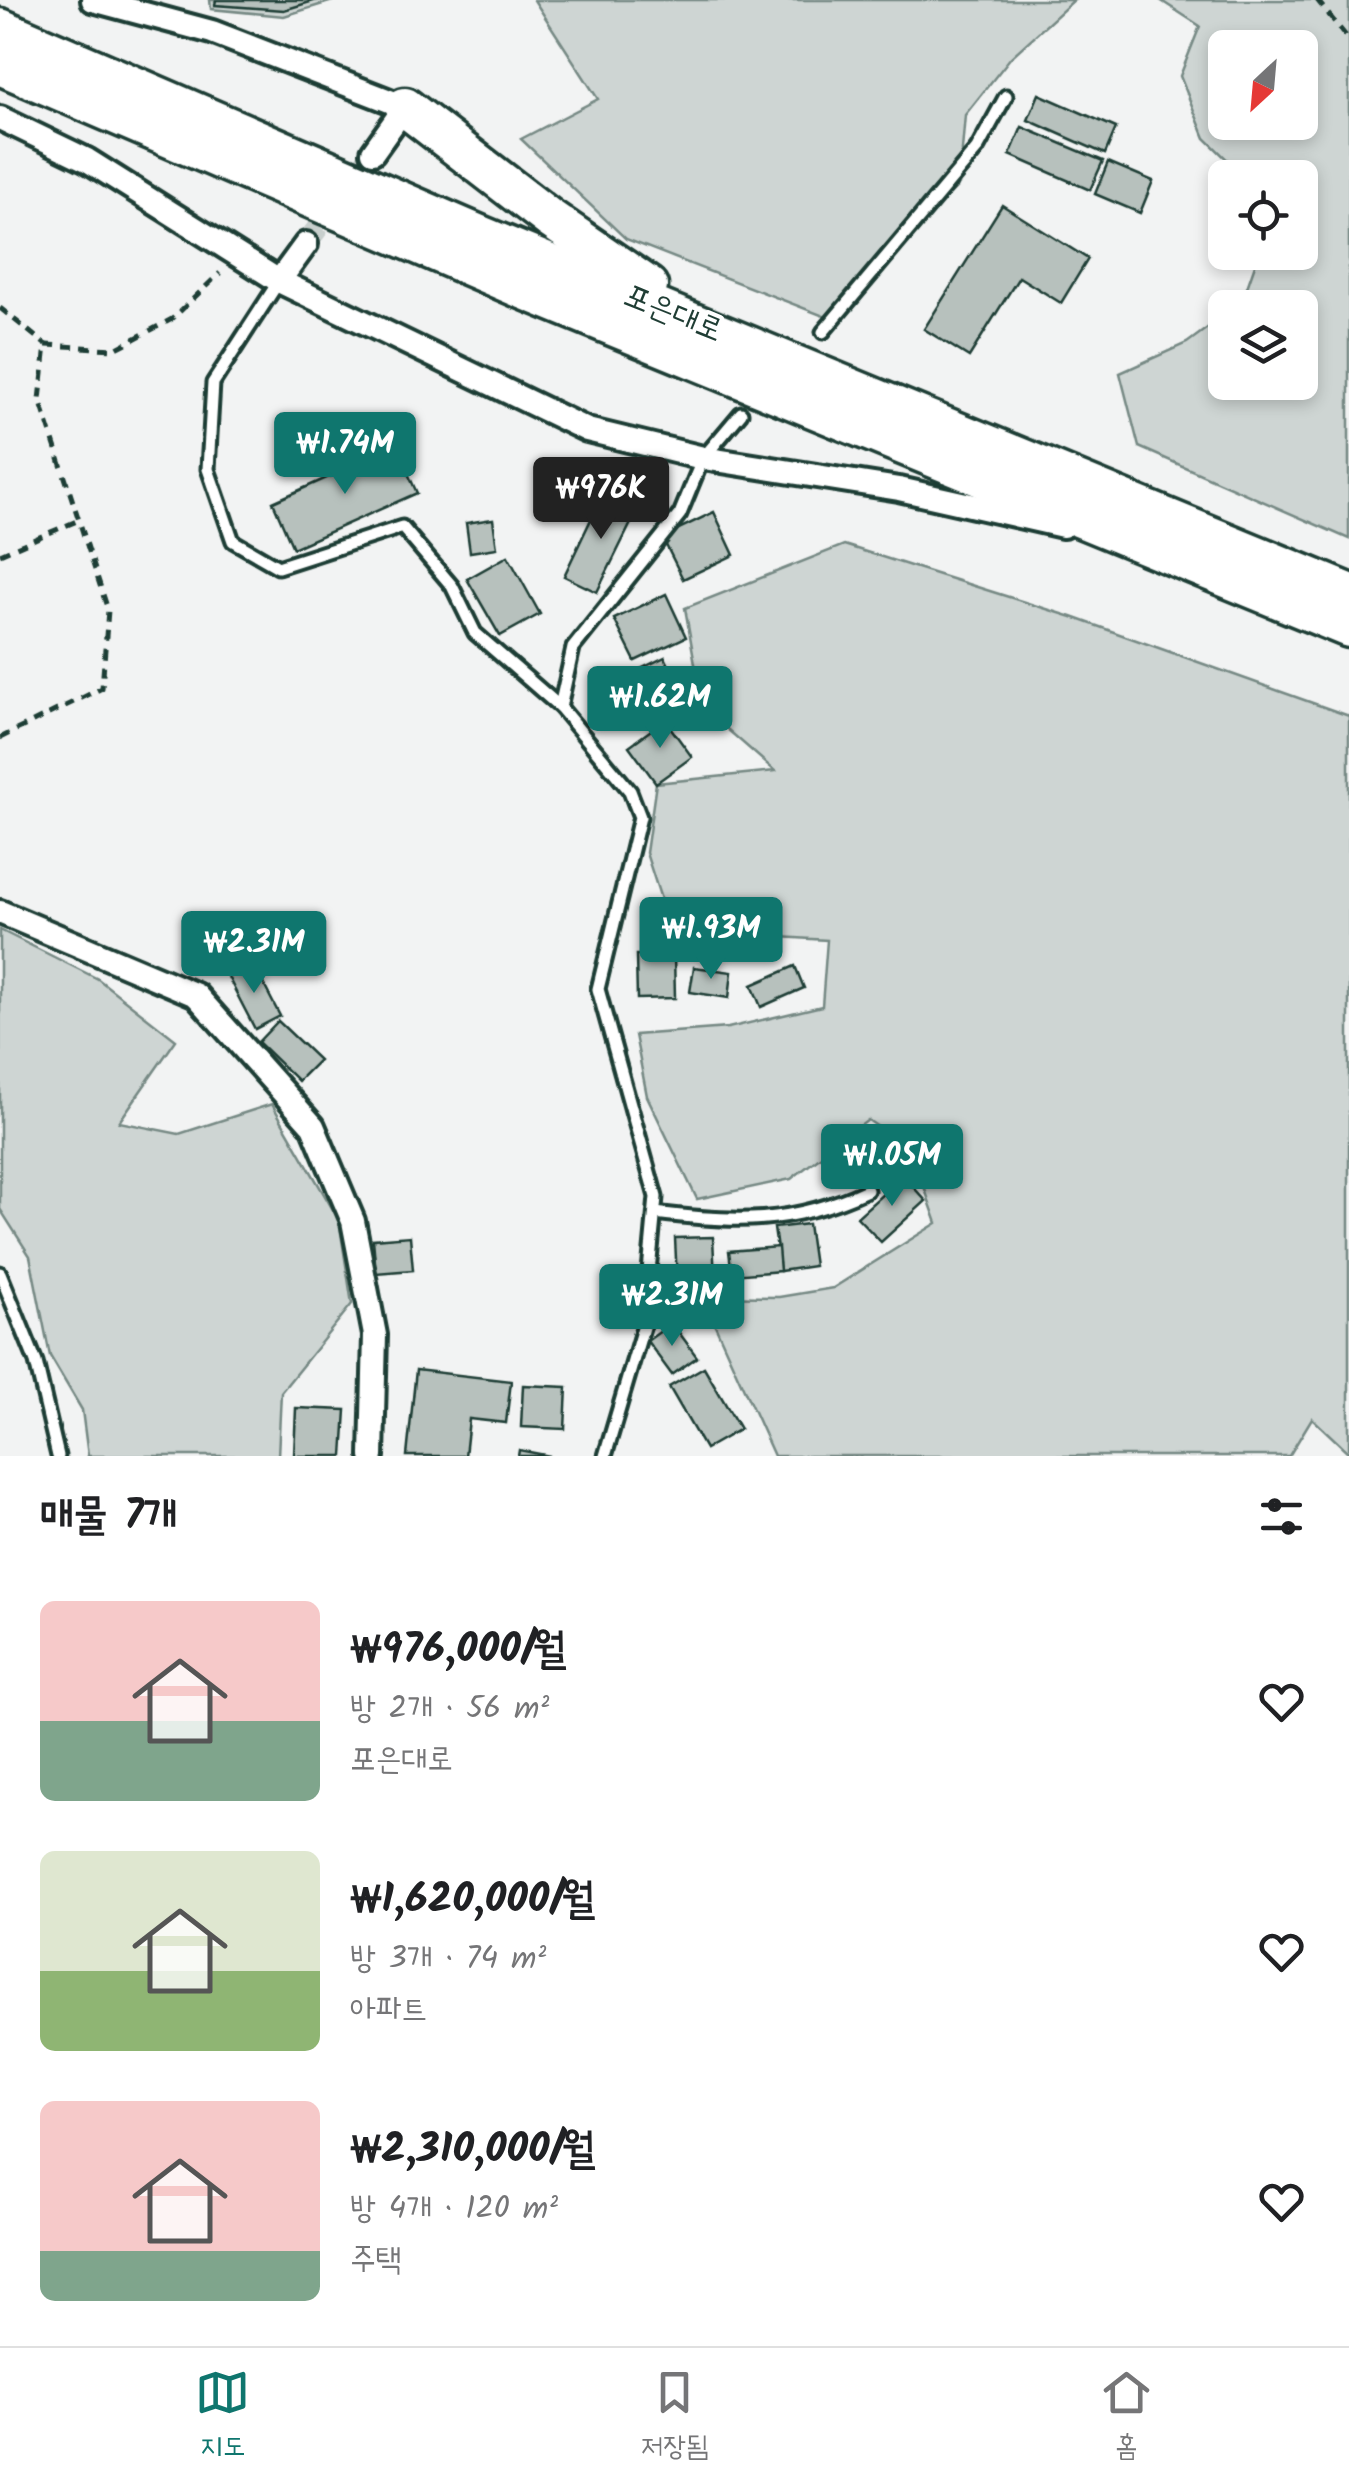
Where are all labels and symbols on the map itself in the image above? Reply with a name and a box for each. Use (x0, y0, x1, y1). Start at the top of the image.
north arrow (1208, 30, 1318, 140)
street label: 포은대로 (616, 271, 730, 357)
pin: ₩1.74M (264, 412, 426, 497)
pin: ₩976K (531, 457, 671, 542)
pin: ₩1.62M (579, 666, 741, 751)
pin: ₩1.93M (630, 897, 792, 982)
pin: ₩2.31M (173, 911, 335, 996)
pin: ₩1.05M (811, 1124, 973, 1209)
pin: ₩2.31M (591, 1264, 753, 1349)

